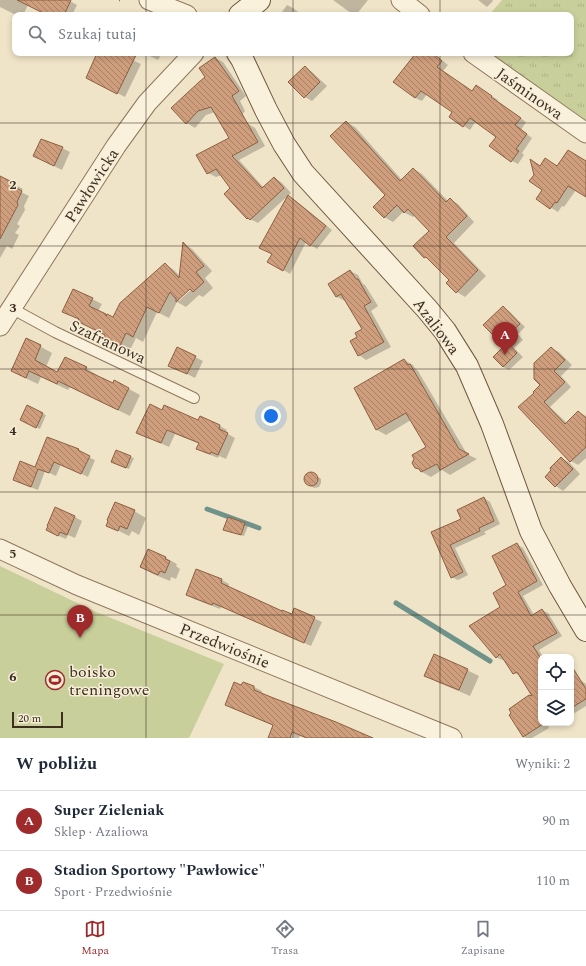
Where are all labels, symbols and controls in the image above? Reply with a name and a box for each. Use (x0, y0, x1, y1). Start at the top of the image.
search box (12, 12, 574, 56)
icon: search (26, 23, 48, 45)
text: Szukaj tutaj (58, 23, 137, 46)
street label: Jaśminowa (491, 62, 568, 126)
street label: Pawłowicka (59, 143, 125, 227)
text: 2 (9, 175, 17, 195)
street label: Azaliowa (407, 293, 466, 360)
text: 3 (9, 298, 17, 318)
street label: Szafranowa (65, 314, 150, 370)
pin: A (492, 322, 518, 355)
your location (261, 406, 281, 426)
text: 4 (9, 421, 17, 441)
text: 5 (9, 544, 17, 564)
pin: B (67, 605, 93, 638)
street label: Przedwiośnie (176, 617, 273, 675)
map controls (538, 654, 574, 726)
button: locate (538, 654, 574, 690)
place label: boisko treningowe (69, 660, 149, 702)
text: 6 (9, 667, 17, 687)
sports icon: boisko treningowe (44, 669, 66, 691)
button: layers (538, 690, 574, 726)
scale bar (12, 710, 63, 729)
text: 20 m (18, 710, 41, 727)
text: W pobliżu (16, 751, 97, 777)
text: Wyniki: 2 (515, 754, 570, 774)
text: Super Zieleniak (54, 799, 164, 822)
text: A (24, 811, 34, 831)
text: 90 m (543, 811, 570, 831)
text: Sklep · Azaliowa (54, 822, 148, 842)
text: Stadion Sportowy "Pawłowice" (54, 859, 265, 882)
text: B (24, 871, 34, 891)
text: 110 m (536, 871, 570, 891)
text: Sport · Przedwiośnie (54, 882, 172, 902)
tab: Mapa (81, 918, 109, 959)
tab: Trasa (271, 918, 298, 959)
tab: Zapisane (461, 918, 505, 959)

